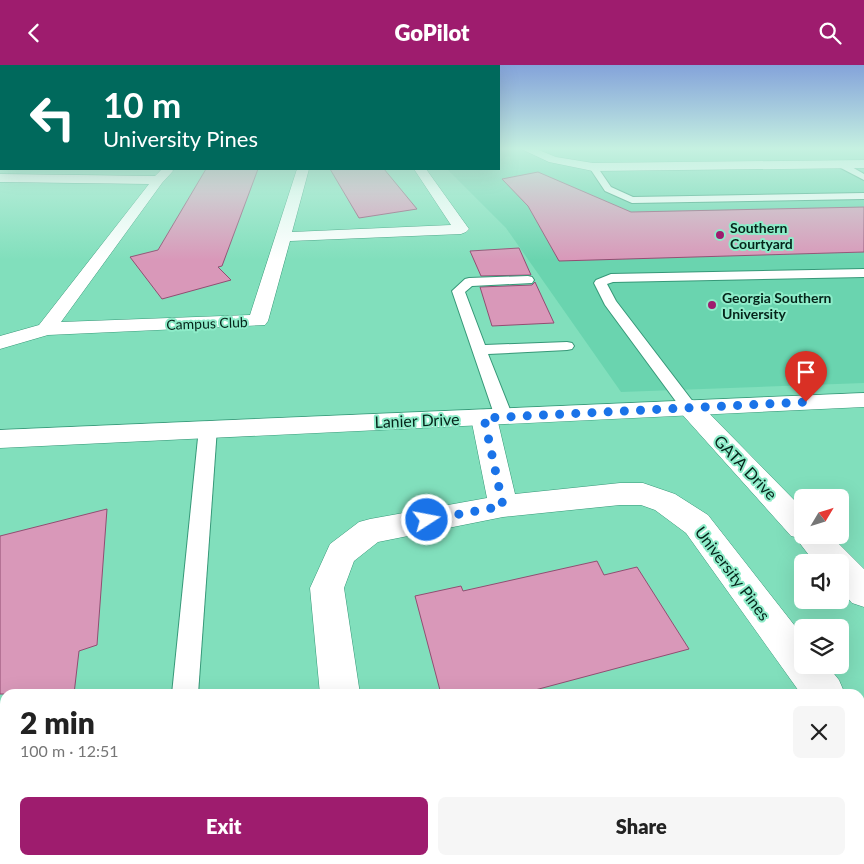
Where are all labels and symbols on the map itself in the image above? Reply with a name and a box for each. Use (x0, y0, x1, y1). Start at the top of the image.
place label: Southern Courtyard (730, 219, 793, 252)
marker: Southern Courtyard (714, 229, 726, 241)
place label: Georgia Southern University (722, 289, 832, 322)
marker: Georgia Southern University (706, 299, 718, 311)
street label: Campus Club (166, 313, 248, 333)
pin (785, 351, 827, 402)
street label: Lanier Drive (374, 409, 460, 431)
street label: GATA Drive (711, 431, 781, 503)
north arrow (794, 489, 849, 544)
position arrow (400, 493, 452, 545)
street label: University Pines (691, 522, 775, 624)

